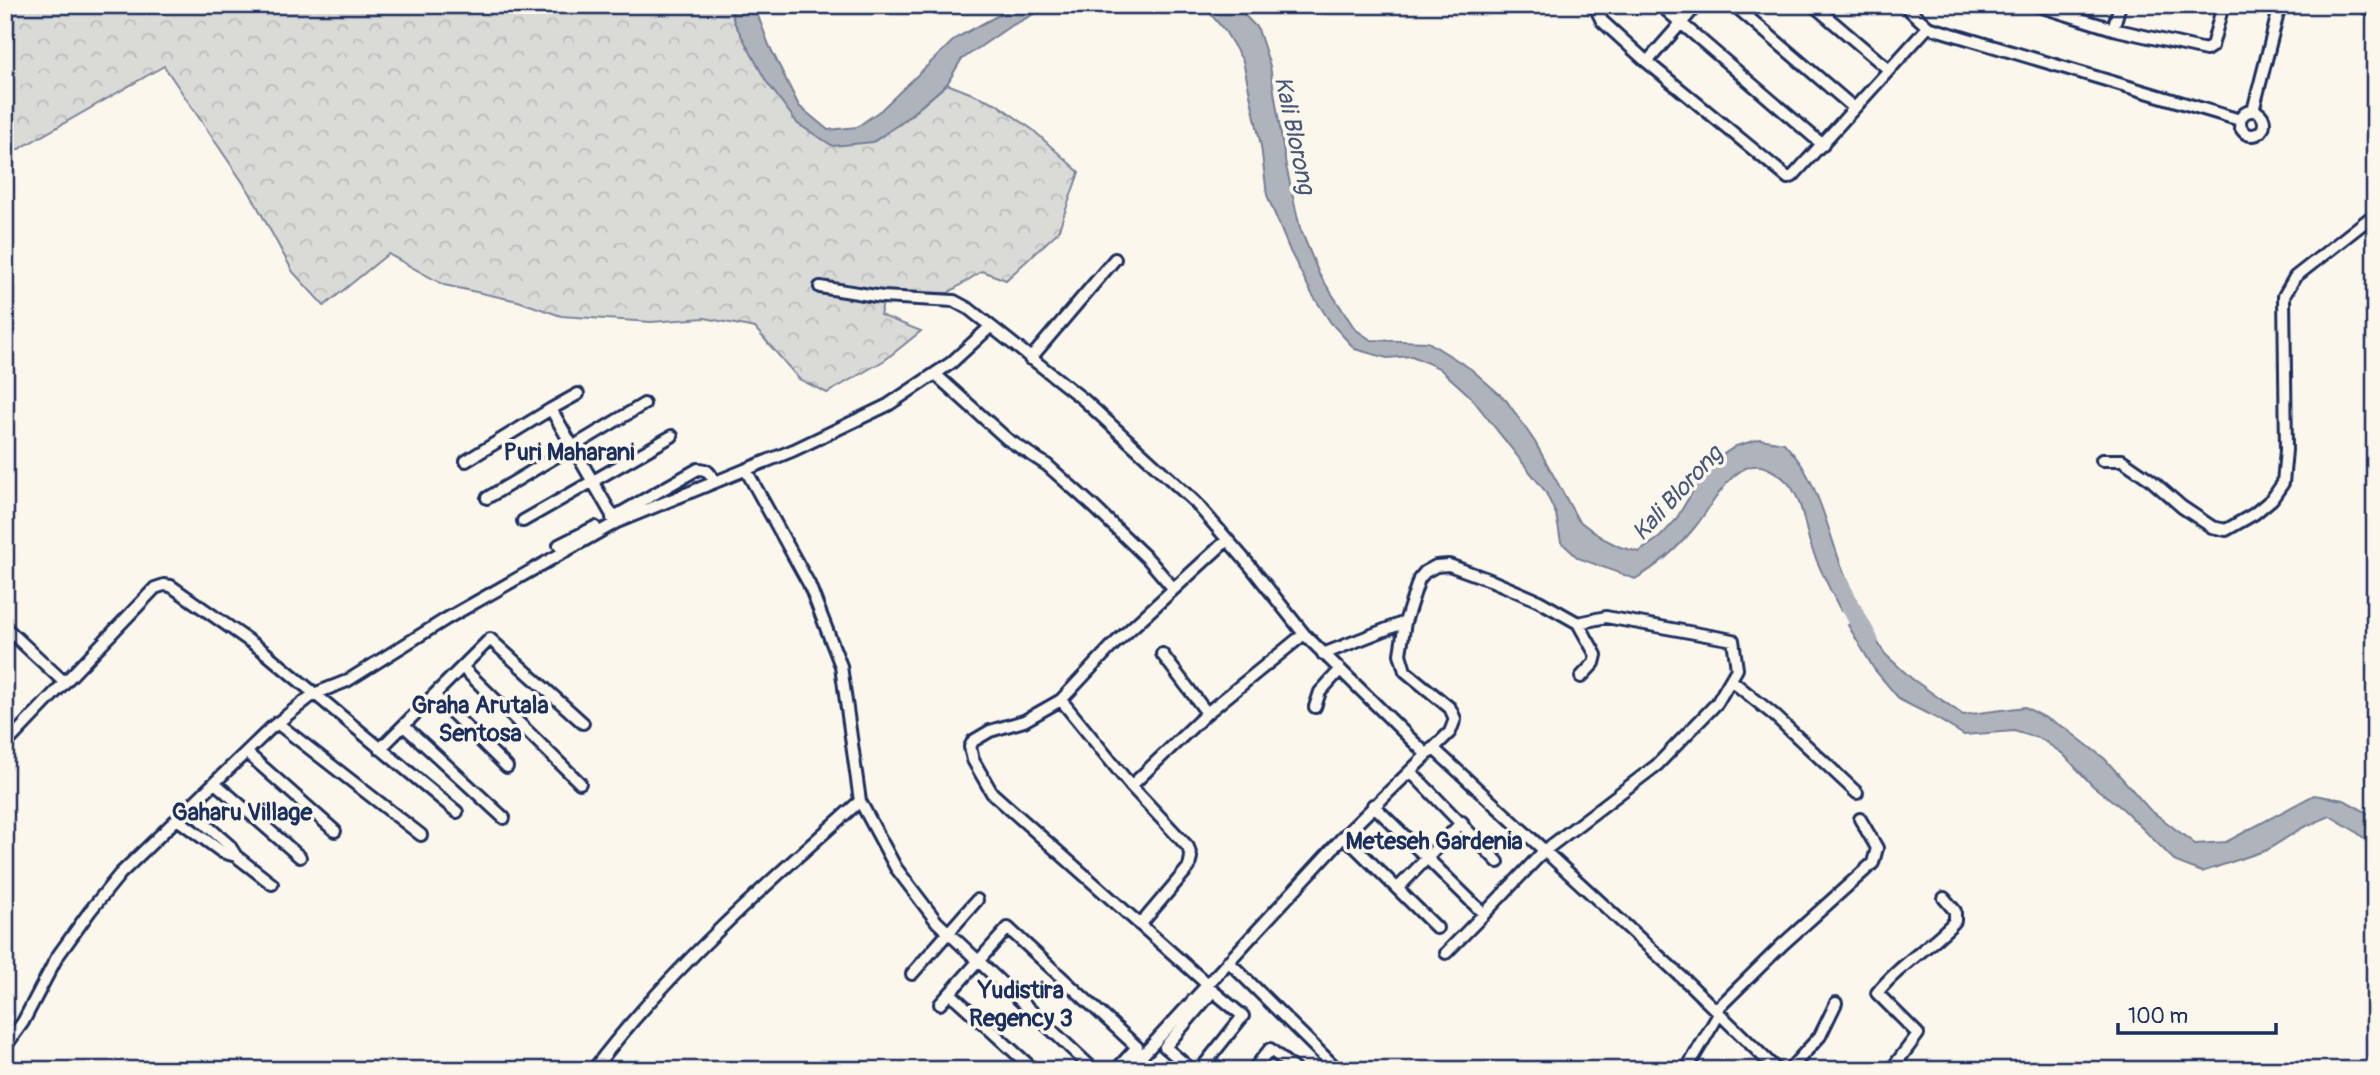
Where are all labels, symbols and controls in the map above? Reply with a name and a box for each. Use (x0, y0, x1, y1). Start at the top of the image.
water label: Kali Blorong (1268, 74, 1322, 198)
district label: Puri Maharani (503, 438, 635, 467)
water label: Kali Blorong (1626, 438, 1730, 547)
district label: Graha Arutala Sentosa (411, 691, 549, 748)
district label: Gaharu Village (172, 798, 313, 827)
district label: Meteseh Gardenia (1345, 827, 1523, 856)
district label: Yudistira Regency 3 (969, 976, 1073, 1033)
scale bar (2118, 991, 2275, 1035)
text: 100 m (2128, 1003, 2188, 1030)

